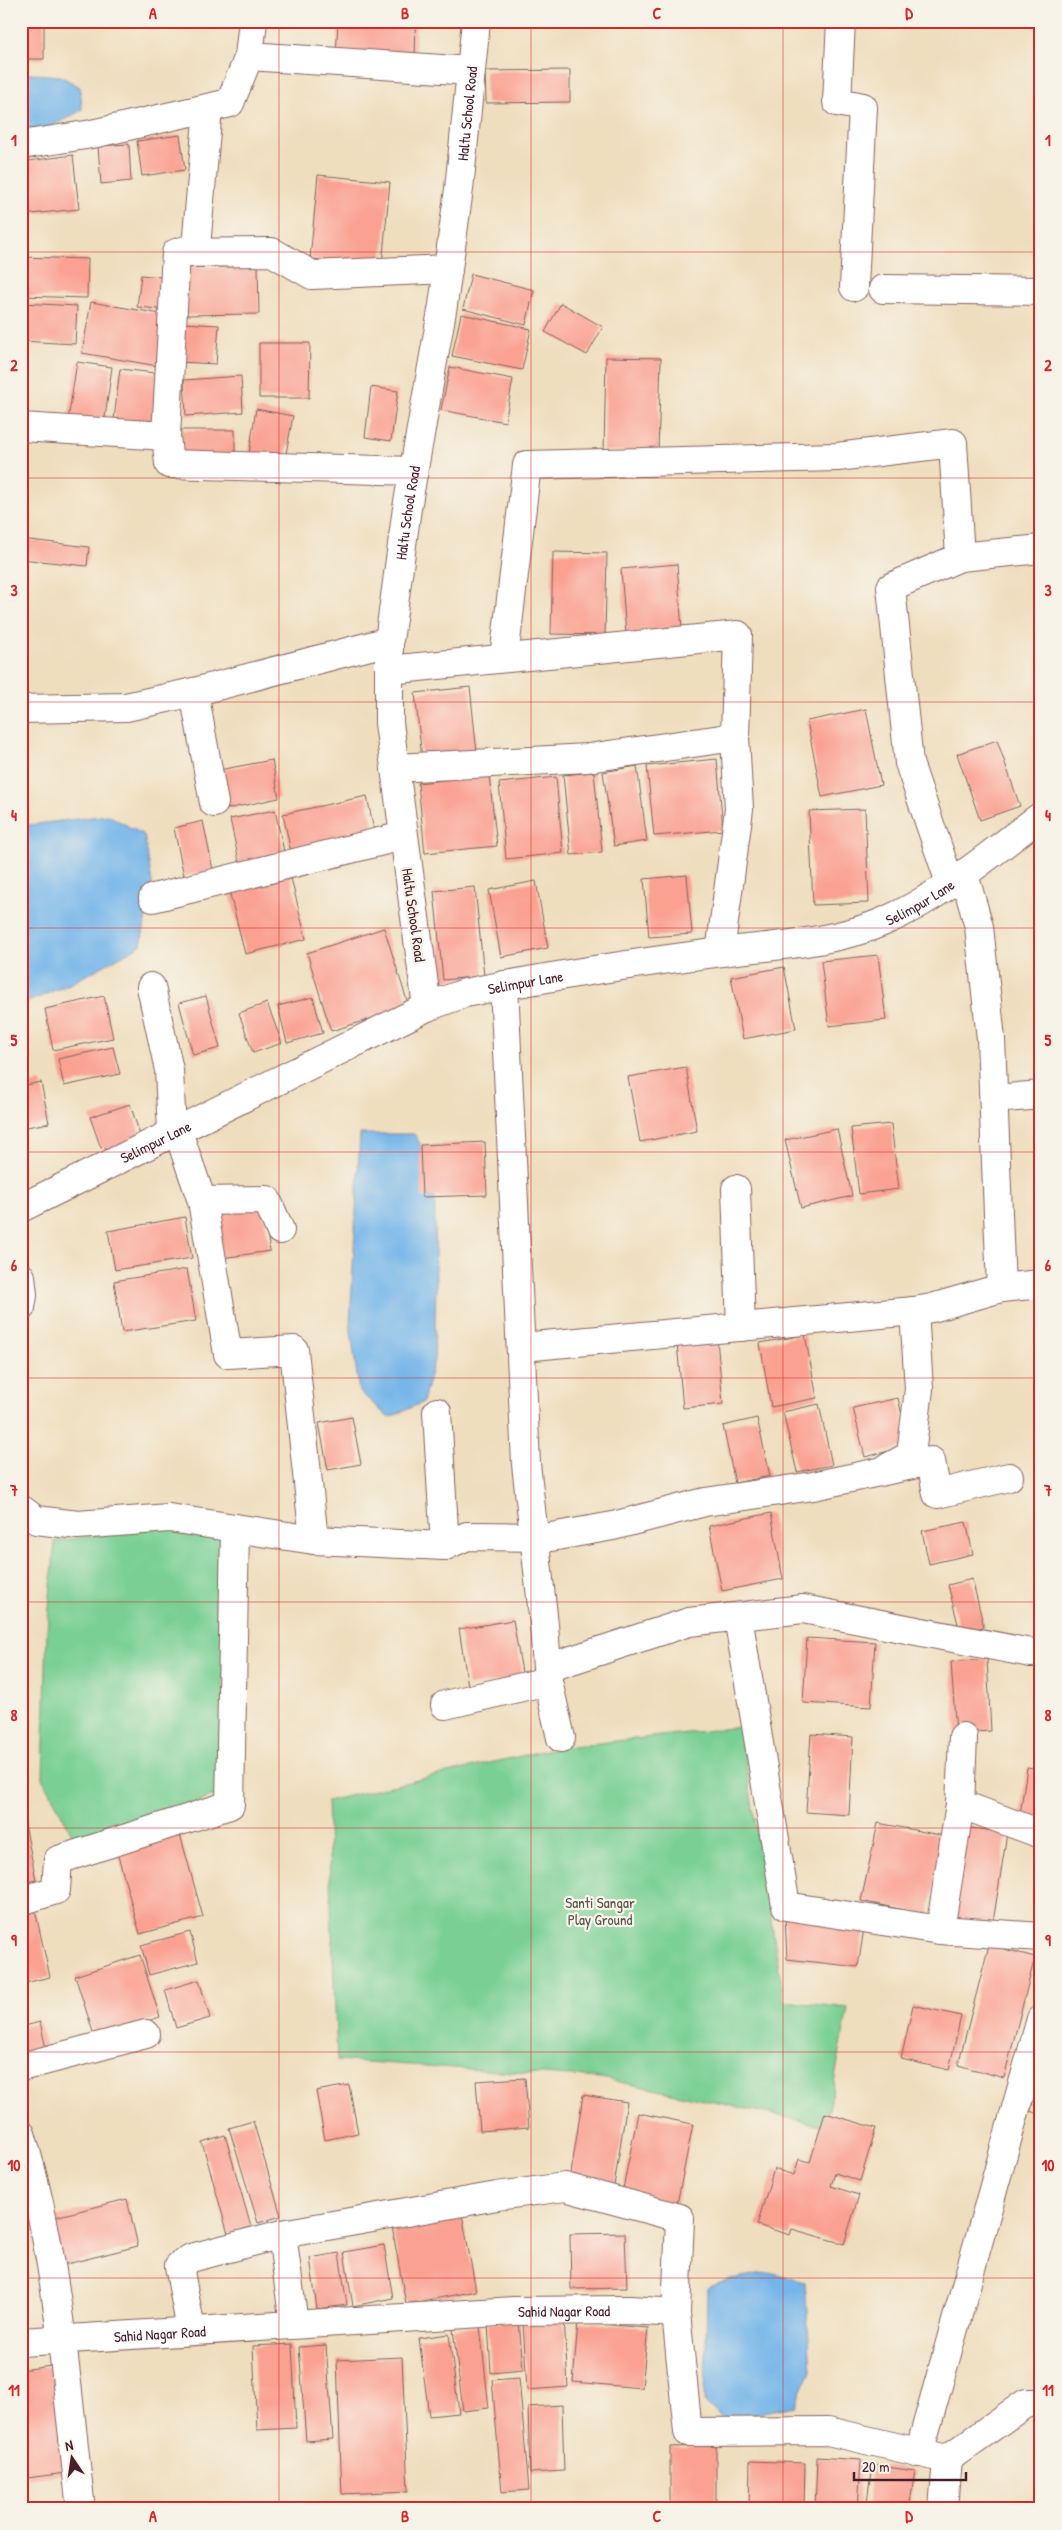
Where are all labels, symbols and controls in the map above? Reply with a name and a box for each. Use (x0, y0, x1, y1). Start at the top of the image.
text: A (149, 2, 157, 24)
text: B (401, 2, 409, 24)
text: C (653, 2, 662, 24)
text: D (905, 2, 913, 24)
street label: Haltu School Road (451, 65, 482, 162)
text: 1 (11, 129, 17, 151)
text: 1 (1045, 129, 1051, 151)
text: 2 (10, 354, 18, 376)
text: 2 (1044, 354, 1052, 376)
street label: Haltu School Road (390, 464, 425, 561)
text: 3 (10, 579, 18, 601)
text: 3 (1044, 579, 1052, 601)
text: 4 (11, 804, 17, 826)
text: 4 (1045, 804, 1051, 826)
street label: Haltu School Road (397, 867, 431, 963)
street label: Selimpur Lane (882, 874, 958, 930)
street label: Selimpur Lane (486, 965, 565, 999)
text: 5 (11, 1029, 18, 1051)
text: 5 (1045, 1029, 1052, 1051)
street label: Selimpur Lane (117, 1115, 194, 1168)
text: 6 (11, 1254, 18, 1276)
text: 6 (1045, 1254, 1052, 1276)
text: 7 (9, 1479, 18, 1501)
text: 7 (1043, 1479, 1052, 1501)
text: 8 (11, 1704, 18, 1726)
text: 8 (1045, 1704, 1052, 1726)
park label: Santi Sangar Play Ground (565, 1892, 635, 1930)
text: 9 (11, 1929, 17, 1951)
text: 9 (1045, 1929, 1051, 1951)
text: 10 (8, 2154, 20, 2176)
text: 10 (1042, 2154, 1054, 2176)
street label: Sahid Nagar Road (518, 2300, 610, 2321)
street label: Sahid Nagar Road (113, 2320, 206, 2347)
text: 11 (8, 2379, 20, 2401)
text: 11 (1042, 2379, 1054, 2401)
north arrow (48, 2432, 98, 2482)
text: N (63, 2435, 75, 2455)
scale bar (854, 2450, 967, 2482)
text: 20 m (862, 2456, 889, 2477)
text: A (149, 2505, 157, 2527)
text: B (401, 2505, 409, 2527)
text: C (653, 2505, 662, 2527)
text: D (905, 2505, 913, 2527)

